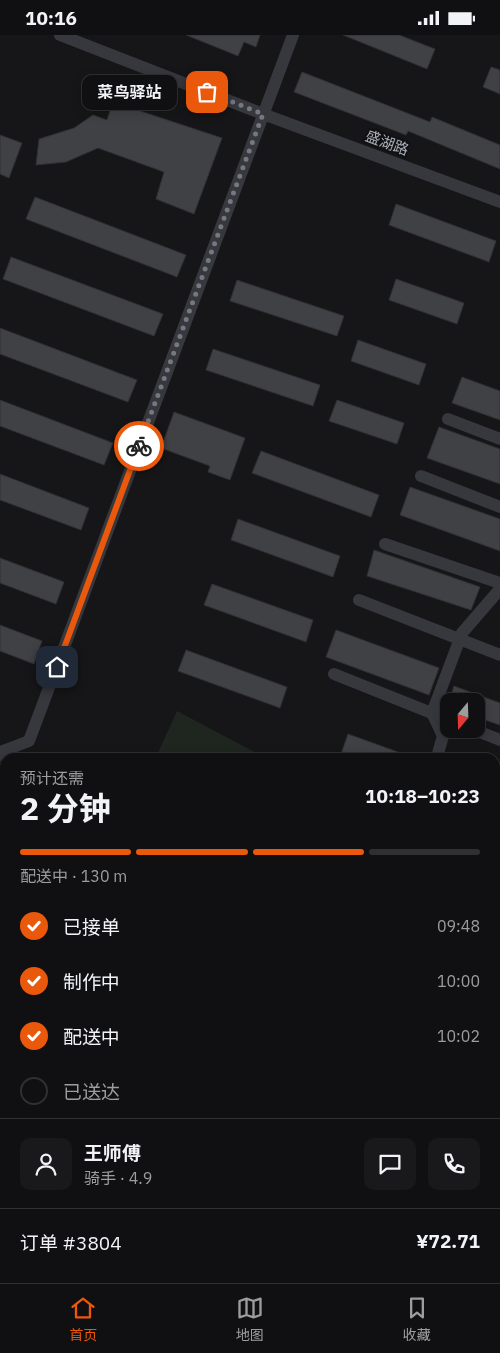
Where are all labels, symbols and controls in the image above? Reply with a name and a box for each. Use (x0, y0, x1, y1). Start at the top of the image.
text: 10:16 (25, 6, 77, 30)
pin (186, 71, 228, 113)
callout: 菜鸟驿站 (82, 75, 177, 109)
icon: bag (193, 78, 221, 106)
text: 菜鸟驿站 (97, 82, 162, 102)
street label: 盛湖路 (363, 126, 412, 159)
courier (114, 421, 164, 471)
icon: bike (125, 432, 153, 460)
pin (36, 646, 78, 688)
icon: home (43, 653, 71, 681)
north arrow (440, 693, 485, 737)
map controls (440, 693, 485, 738)
text: 预计还需 (20, 768, 84, 788)
text: 10:18–10:23 (365, 784, 480, 808)
text: 2 分钟 (20, 787, 111, 829)
text: 配送中 · 130 m (20, 866, 127, 886)
icon: check (20, 912, 48, 940)
text: 已接单 (63, 915, 120, 939)
text: 09:48 (437, 916, 480, 936)
icon: check (20, 967, 48, 995)
text: 制作中 (63, 970, 120, 994)
text: 10:00 (437, 971, 480, 991)
icon: check (20, 1022, 48, 1050)
text: 配送中 (63, 1025, 120, 1049)
text: 10:02 (437, 1026, 480, 1046)
text: 已送达 (63, 1080, 120, 1104)
button: person (20, 1138, 72, 1190)
button: chat (364, 1138, 416, 1190)
button: phone (428, 1138, 480, 1190)
text: 王师傅 (84, 1141, 141, 1165)
text: 骑手 · 4.9 (84, 1168, 152, 1188)
text: ¥72.71 (416, 1229, 480, 1253)
text: 订单 #3804 (20, 1231, 122, 1255)
tab: 首页 (69, 1294, 97, 1344)
tab: 地图 (236, 1294, 264, 1344)
tab: 收藏 (403, 1294, 431, 1344)

